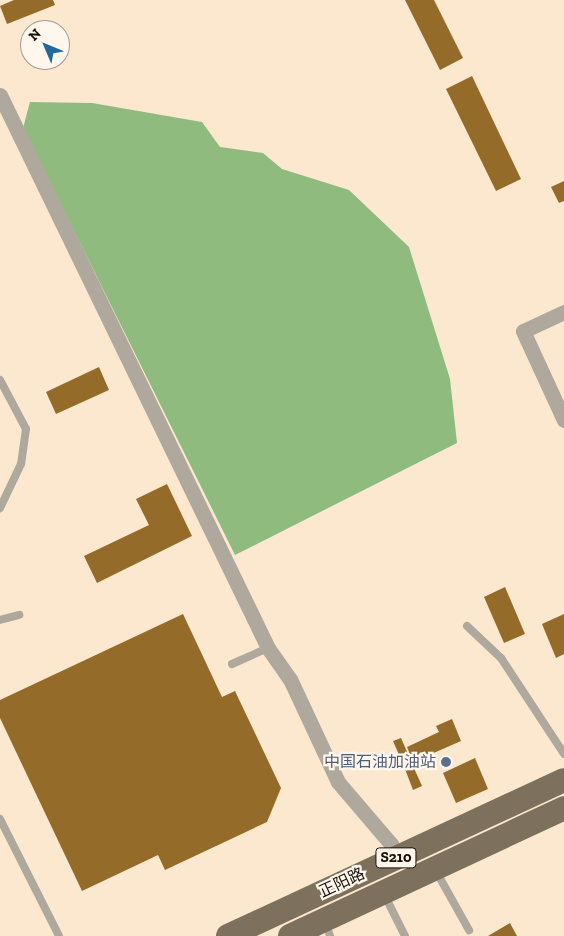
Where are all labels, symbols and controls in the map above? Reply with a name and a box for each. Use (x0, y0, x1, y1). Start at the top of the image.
north arrow (20, 20, 70, 70)
text: N (25, 25, 45, 45)
place label: 中国石油加油站 (324, 752, 436, 772)
marker: 中国石油加油站 (440, 756, 452, 768)
road number: S210 (375, 846, 417, 870)
street label: 正阳路 (316, 864, 368, 902)

